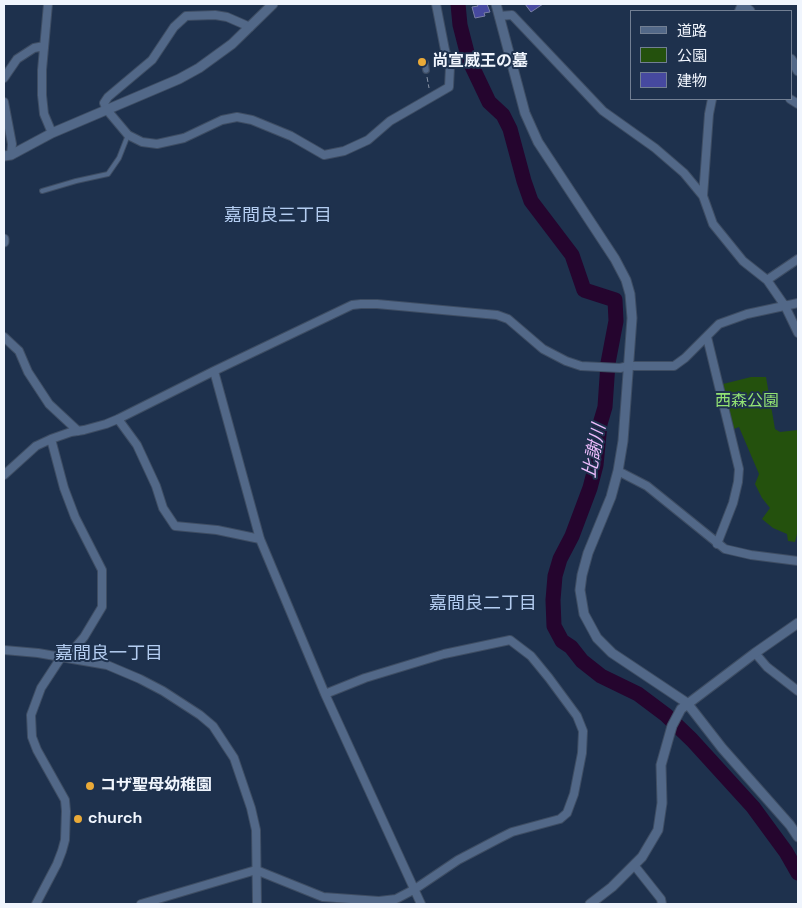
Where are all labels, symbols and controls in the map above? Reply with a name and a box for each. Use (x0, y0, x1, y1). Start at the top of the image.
legend (630, 10, 792, 100)
text: 道路 (677, 21, 707, 40)
text: 公園 (677, 46, 707, 65)
place label: 尚宣威王の墓 (432, 52, 528, 72)
marker: 尚宣威王の墓 (416, 56, 428, 68)
text: 建物 (677, 71, 707, 90)
district label: 嘉間良三丁目 (224, 205, 332, 227)
park label: 西森公園 (715, 392, 779, 412)
water label: 比謝川 (579, 422, 611, 480)
district label: 嘉間良二丁目 (429, 593, 537, 615)
district label: 嘉間良一丁目 (55, 643, 163, 665)
place label: コザ聖母幼稚園 (100, 776, 212, 796)
marker: コザ聖母幼稚園 (84, 780, 96, 792)
place label: church (88, 809, 142, 829)
marker: church (72, 813, 84, 825)

